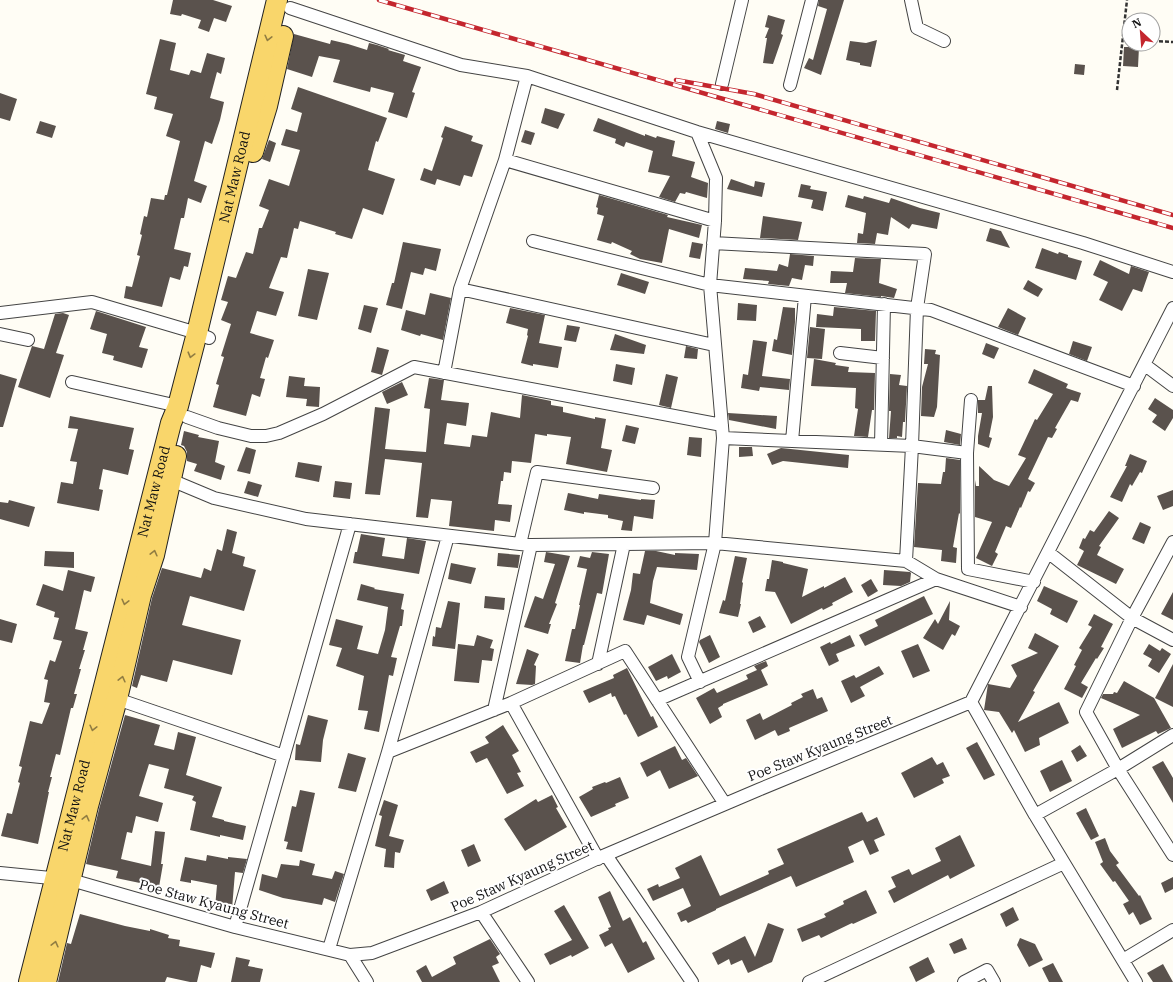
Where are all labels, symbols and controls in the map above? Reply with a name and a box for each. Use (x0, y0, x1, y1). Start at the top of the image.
north arrow (1121, 12, 1161, 52)
text: N (1130, 15, 1144, 31)
one-way arrow (265, 35, 273, 41)
street label: Nat Maw Road (215, 129, 254, 225)
one-way arrow (187, 351, 196, 358)
street label: Nat Maw Road (133, 443, 174, 539)
one-way arrow (149, 549, 158, 556)
one-way arrow (122, 599, 130, 605)
one-way arrow (117, 675, 126, 682)
street label: Poe Staw Kyaung Street (745, 711, 895, 785)
one-way arrow (89, 724, 98, 731)
street label: Nat Maw Road (54, 757, 94, 853)
one-way arrow (81, 815, 89, 821)
street label: Poe Staw Kyaung Street (448, 836, 596, 916)
street label: Poe Staw Kyaung Street (137, 875, 291, 933)
one-way arrow (51, 941, 59, 947)

